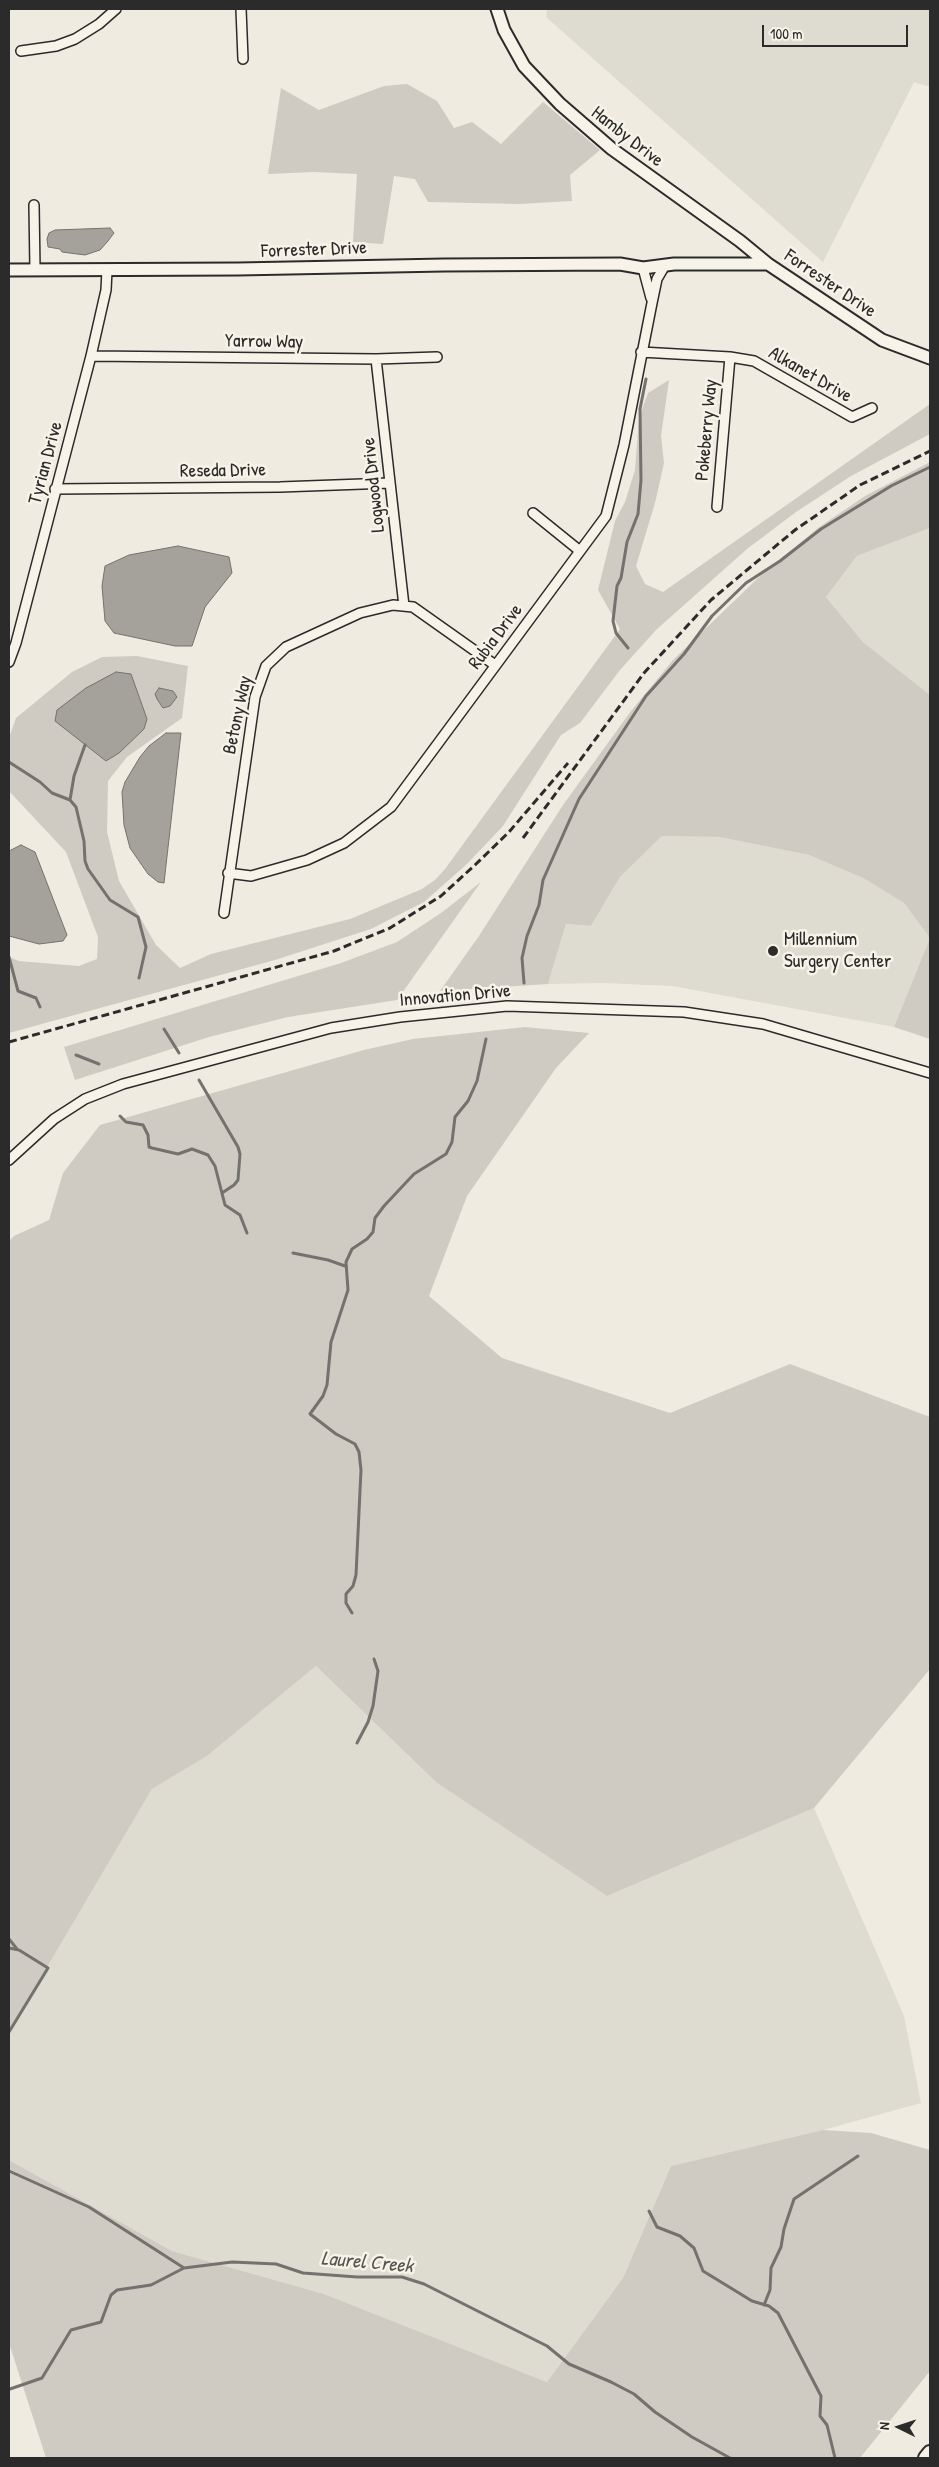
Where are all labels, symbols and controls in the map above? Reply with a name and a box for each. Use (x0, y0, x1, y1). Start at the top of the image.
scale bar (764, 15, 910, 47)
text: 100 m (770, 23, 803, 44)
street label: Hamby Drive (586, 102, 668, 172)
street label: Forrester Drive (261, 237, 367, 263)
street label: Forrester Drive (780, 245, 880, 323)
street label: Yarrow Way (225, 330, 303, 354)
street label: Alkanet Drive (764, 342, 856, 408)
street label: Pokeberry Way (691, 378, 723, 482)
street label: Tyrian Drive (24, 419, 68, 507)
street label: Logwood Drive (358, 437, 390, 533)
street label: Reseda Drive (180, 459, 266, 483)
street label: Rubia Drive (464, 600, 528, 674)
street label: Betony Way (219, 674, 257, 756)
place label: Millennium Surgery Center (784, 929, 891, 973)
marker: Millennium Surgery Center (766, 944, 780, 958)
street label: Innovation Drive (398, 980, 512, 1012)
water label: Laurel Creek (320, 2247, 414, 2279)
north arrow (874, 2402, 924, 2452)
text: N (874, 2422, 893, 2430)

